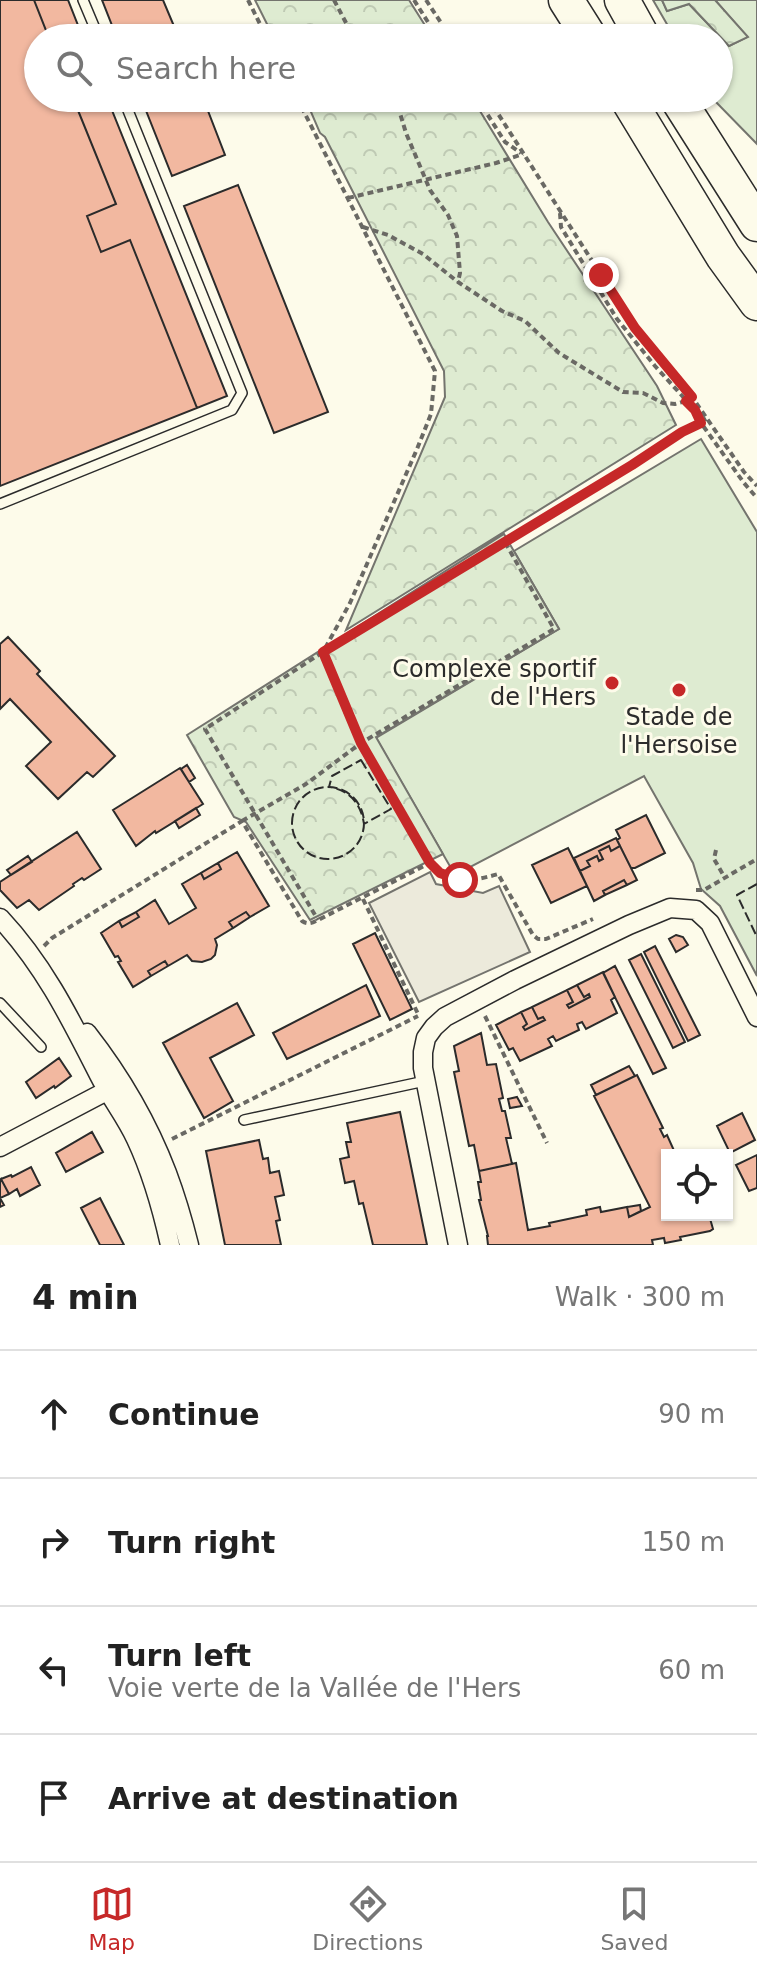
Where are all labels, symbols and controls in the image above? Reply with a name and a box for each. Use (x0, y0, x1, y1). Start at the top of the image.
search box (24, 24, 733, 112)
icon: search (52, 46, 96, 90)
text: Search here (116, 51, 296, 86)
route end (583, 257, 619, 293)
place label: Complexe sportif de l'Hers (392, 655, 597, 711)
marker: Complexe sportif de l'Hers (603, 674, 621, 692)
marker: Stade de l'Hersoise (670, 681, 688, 699)
place label: Stade de l'Hersoise (620, 703, 738, 759)
route start (442, 862, 478, 898)
map controls (661, 1149, 733, 1221)
button: locate (661, 1149, 733, 1221)
text: 4 min (32, 1277, 139, 1317)
text: Walk · 300 m (555, 1282, 725, 1312)
icon: ahead (32, 1392, 76, 1436)
text: Continue (108, 1397, 260, 1432)
text: 90 m (658, 1399, 725, 1429)
icon: right (32, 1520, 76, 1564)
text: Turn right (108, 1525, 275, 1560)
text: 150 m (642, 1527, 725, 1557)
text: Turn left (108, 1638, 251, 1673)
icon: left (32, 1648, 76, 1692)
text: 60 m (658, 1655, 725, 1685)
text: Voie verte de la Vallée de l'Hers (108, 1673, 521, 1703)
icon: arrive (32, 1776, 76, 1820)
text: Arrive at destination (108, 1781, 459, 1816)
tab: Map (89, 1882, 135, 1955)
tab: Directions (312, 1882, 423, 1955)
tab: Saved (600, 1882, 668, 1955)

